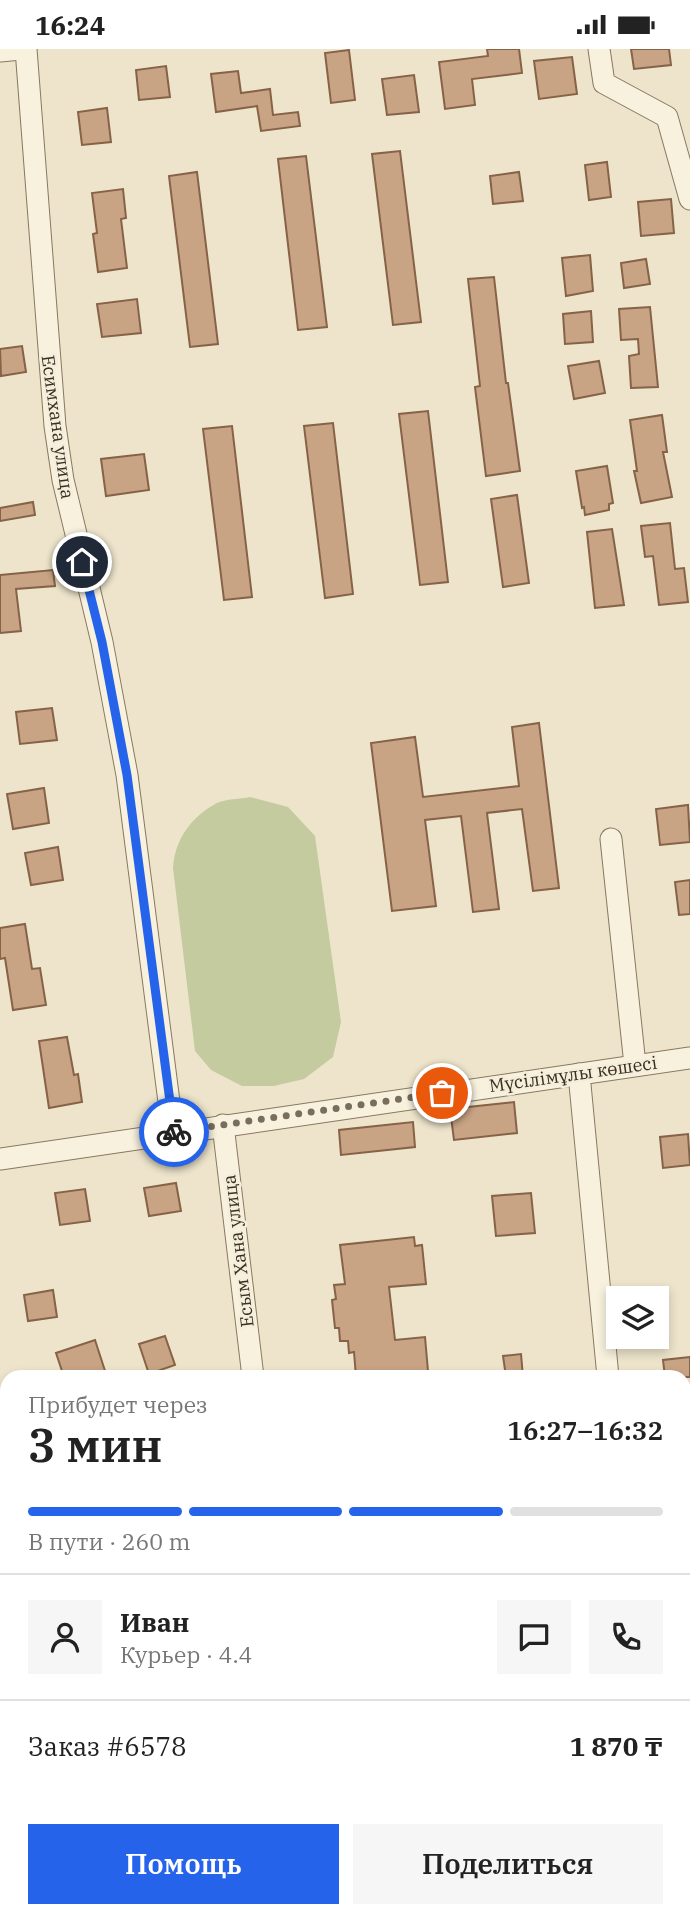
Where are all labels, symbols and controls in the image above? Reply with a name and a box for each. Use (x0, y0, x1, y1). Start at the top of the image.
text: 16:24 (35, 8, 105, 42)
street label: Есимхана улица (37, 353, 80, 501)
pin (52, 532, 112, 592)
icon: home (63, 543, 101, 581)
street label: Мүсілімұлы көшесі (487, 1051, 659, 1097)
pin (412, 1063, 472, 1123)
icon: bag (423, 1074, 461, 1112)
courier (139, 1097, 209, 1167)
icon: bike (155, 1113, 193, 1151)
street label: Есым Хана улица (217, 1173, 259, 1329)
map controls (606, 1286, 669, 1349)
button: layers (606, 1286, 669, 1349)
text: Прибудет через (28, 1389, 208, 1419)
text: 16:27–16:32 (507, 1413, 663, 1447)
text: 3 мин (28, 1415, 163, 1475)
text: В пути · 260 m (28, 1526, 190, 1556)
button: person (28, 1600, 102, 1674)
button: chat (497, 1600, 571, 1674)
button: phone (589, 1600, 663, 1674)
text: Иван (120, 1605, 189, 1639)
text: Курьер · 4.4 (120, 1639, 252, 1669)
text: Заказ #6578 (28, 1729, 187, 1763)
text: 1 870 ₸ (570, 1729, 663, 1763)
button: Помощь (28, 1824, 339, 1904)
button: Поделиться (353, 1824, 663, 1904)

